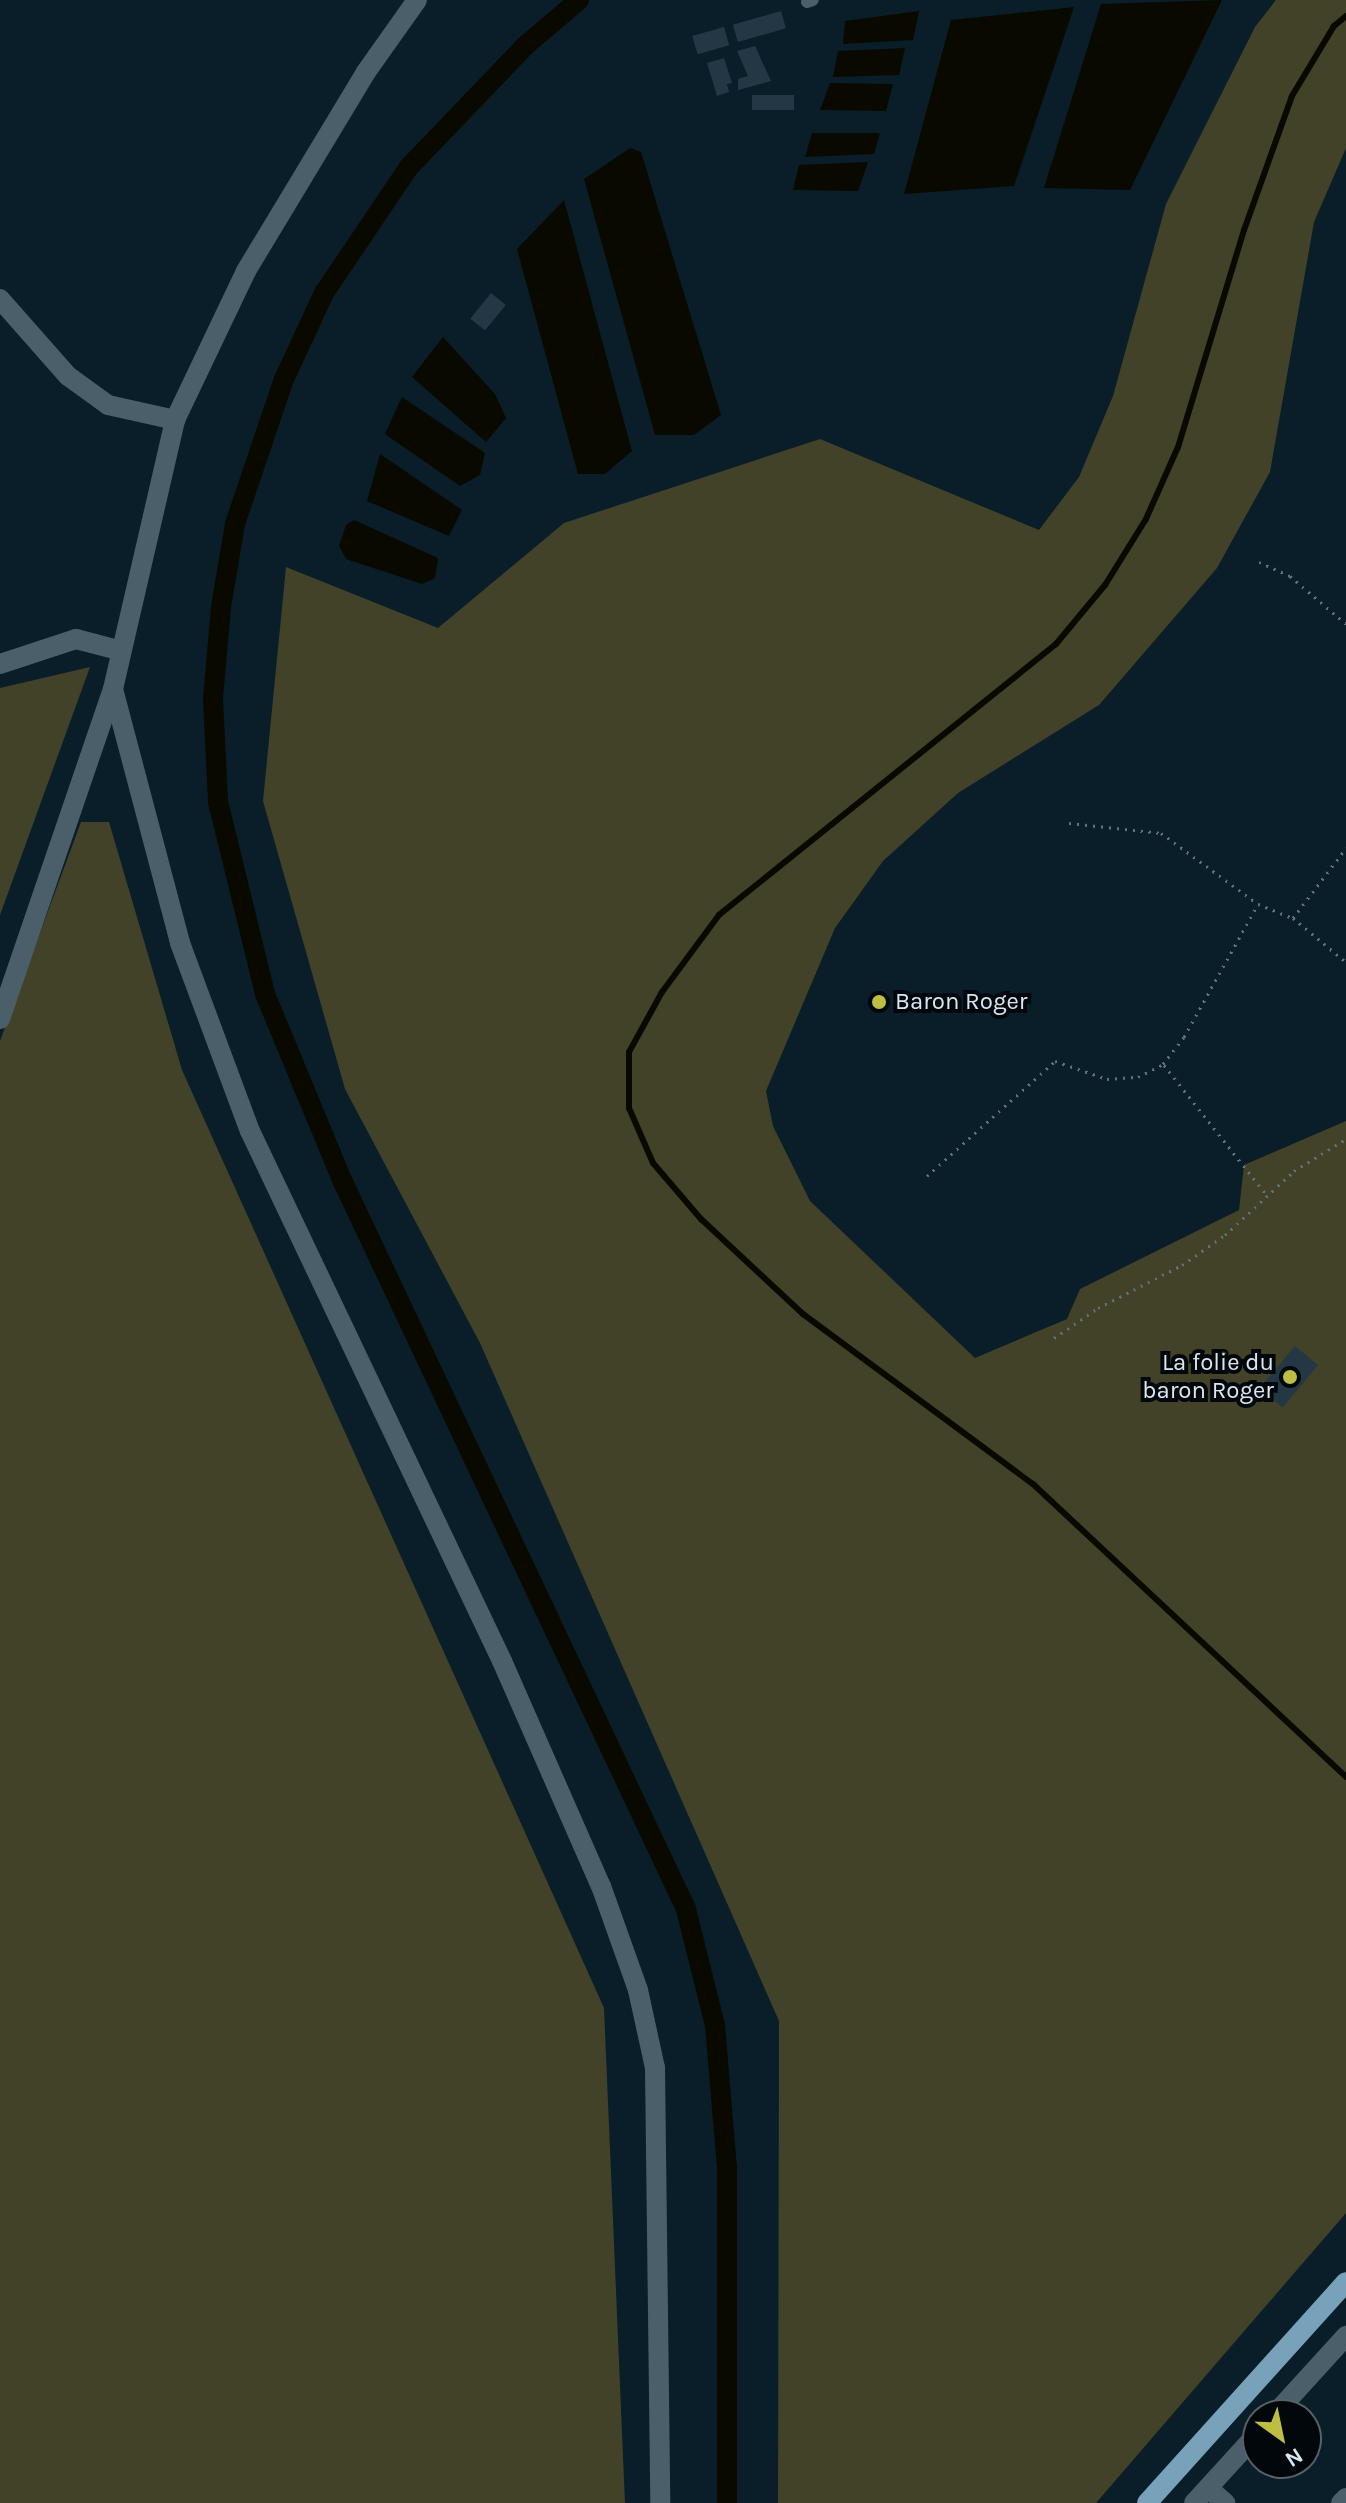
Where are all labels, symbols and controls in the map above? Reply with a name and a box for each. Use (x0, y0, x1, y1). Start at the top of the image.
place label: Baron Roger (895, 988, 1027, 1016)
marker: Baron Roger (870, 993, 888, 1011)
place label: La folie du baron Roger (1142, 1349, 1274, 1405)
marker: La folie du baron Roger (1281, 1368, 1299, 1386)
north arrow (1242, 2399, 1322, 2479)
text: N (1280, 2442, 1308, 2473)

